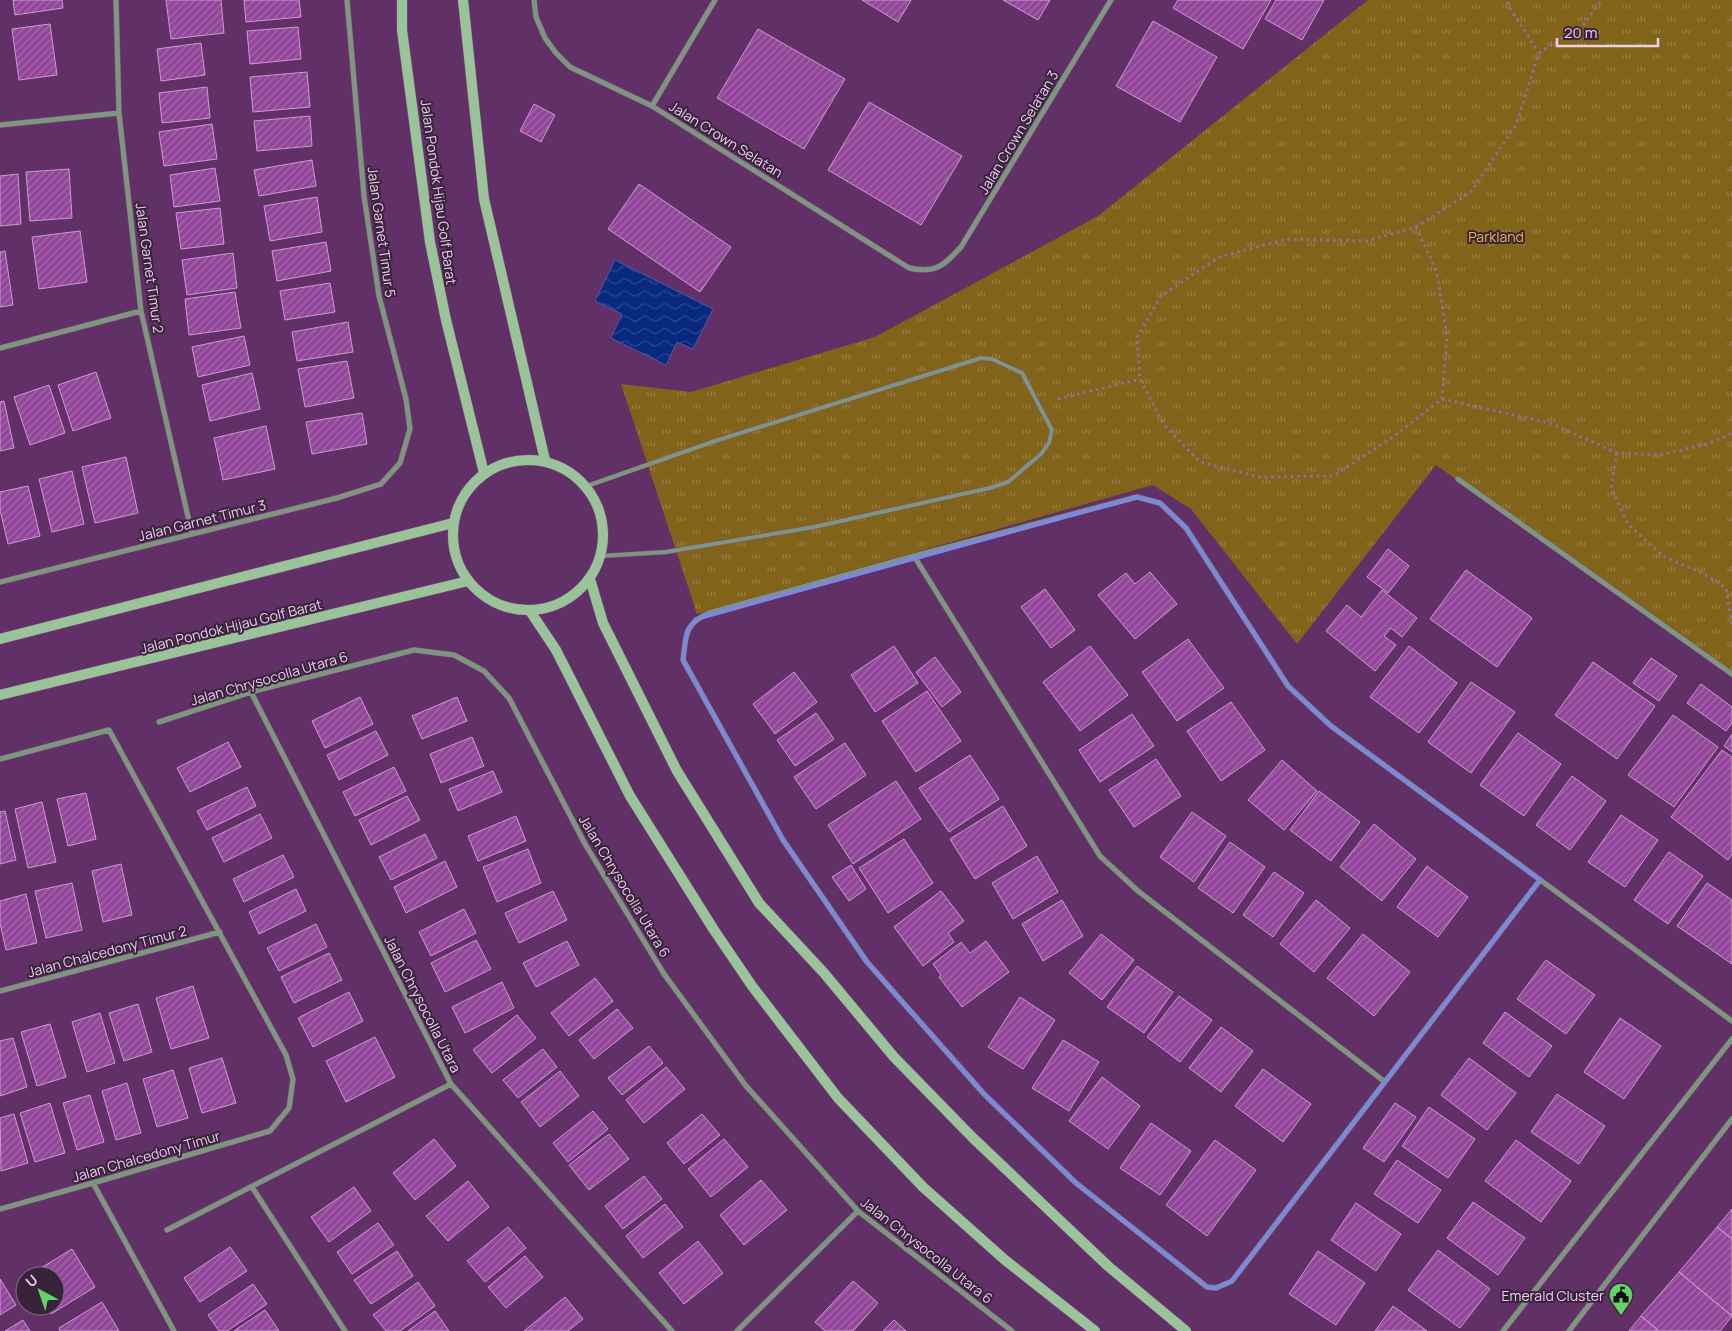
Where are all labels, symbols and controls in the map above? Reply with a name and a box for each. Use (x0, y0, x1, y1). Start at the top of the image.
scale bar (1557, 15, 1658, 47)
text: 20 m (1564, 22, 1597, 43)
street label: Jalan Crown Selatan 3 (973, 67, 1063, 197)
street label: Jalan Crown Selatan (666, 96, 786, 182)
street label: Jalan Pondok Hijau Golf Barat (417, 98, 461, 286)
street label: Jalan Garnet Timur 5 (363, 165, 401, 299)
street label: Jalan Garnet Timur 2 (131, 202, 169, 335)
park label: Parkland (1468, 227, 1524, 246)
street label: Jalan Garnet Timur 3 (136, 495, 268, 545)
street label: Jalan Pondok Hijau Golf Barat (138, 594, 324, 658)
street label: Jalan Chrysocolla Utara 6 (188, 646, 350, 710)
street label: Jalan Chrysocolla Utara 6 (575, 811, 675, 961)
street label: Jalan Chalcedony Timur 2 (25, 921, 189, 981)
street label: Jalan Chrysocolla Utara (380, 932, 466, 1076)
street label: Jalan Chalcedony Timur (70, 1126, 222, 1186)
street label: Jalan Chrysocolla Utara 6 (857, 1192, 997, 1308)
north arrow (15, 1266, 65, 1316)
text: U (21, 1270, 41, 1291)
public building icon: Emerald Cluster (1608, 1282, 1634, 1316)
place label: Emerald Cluster (1502, 1286, 1604, 1305)

